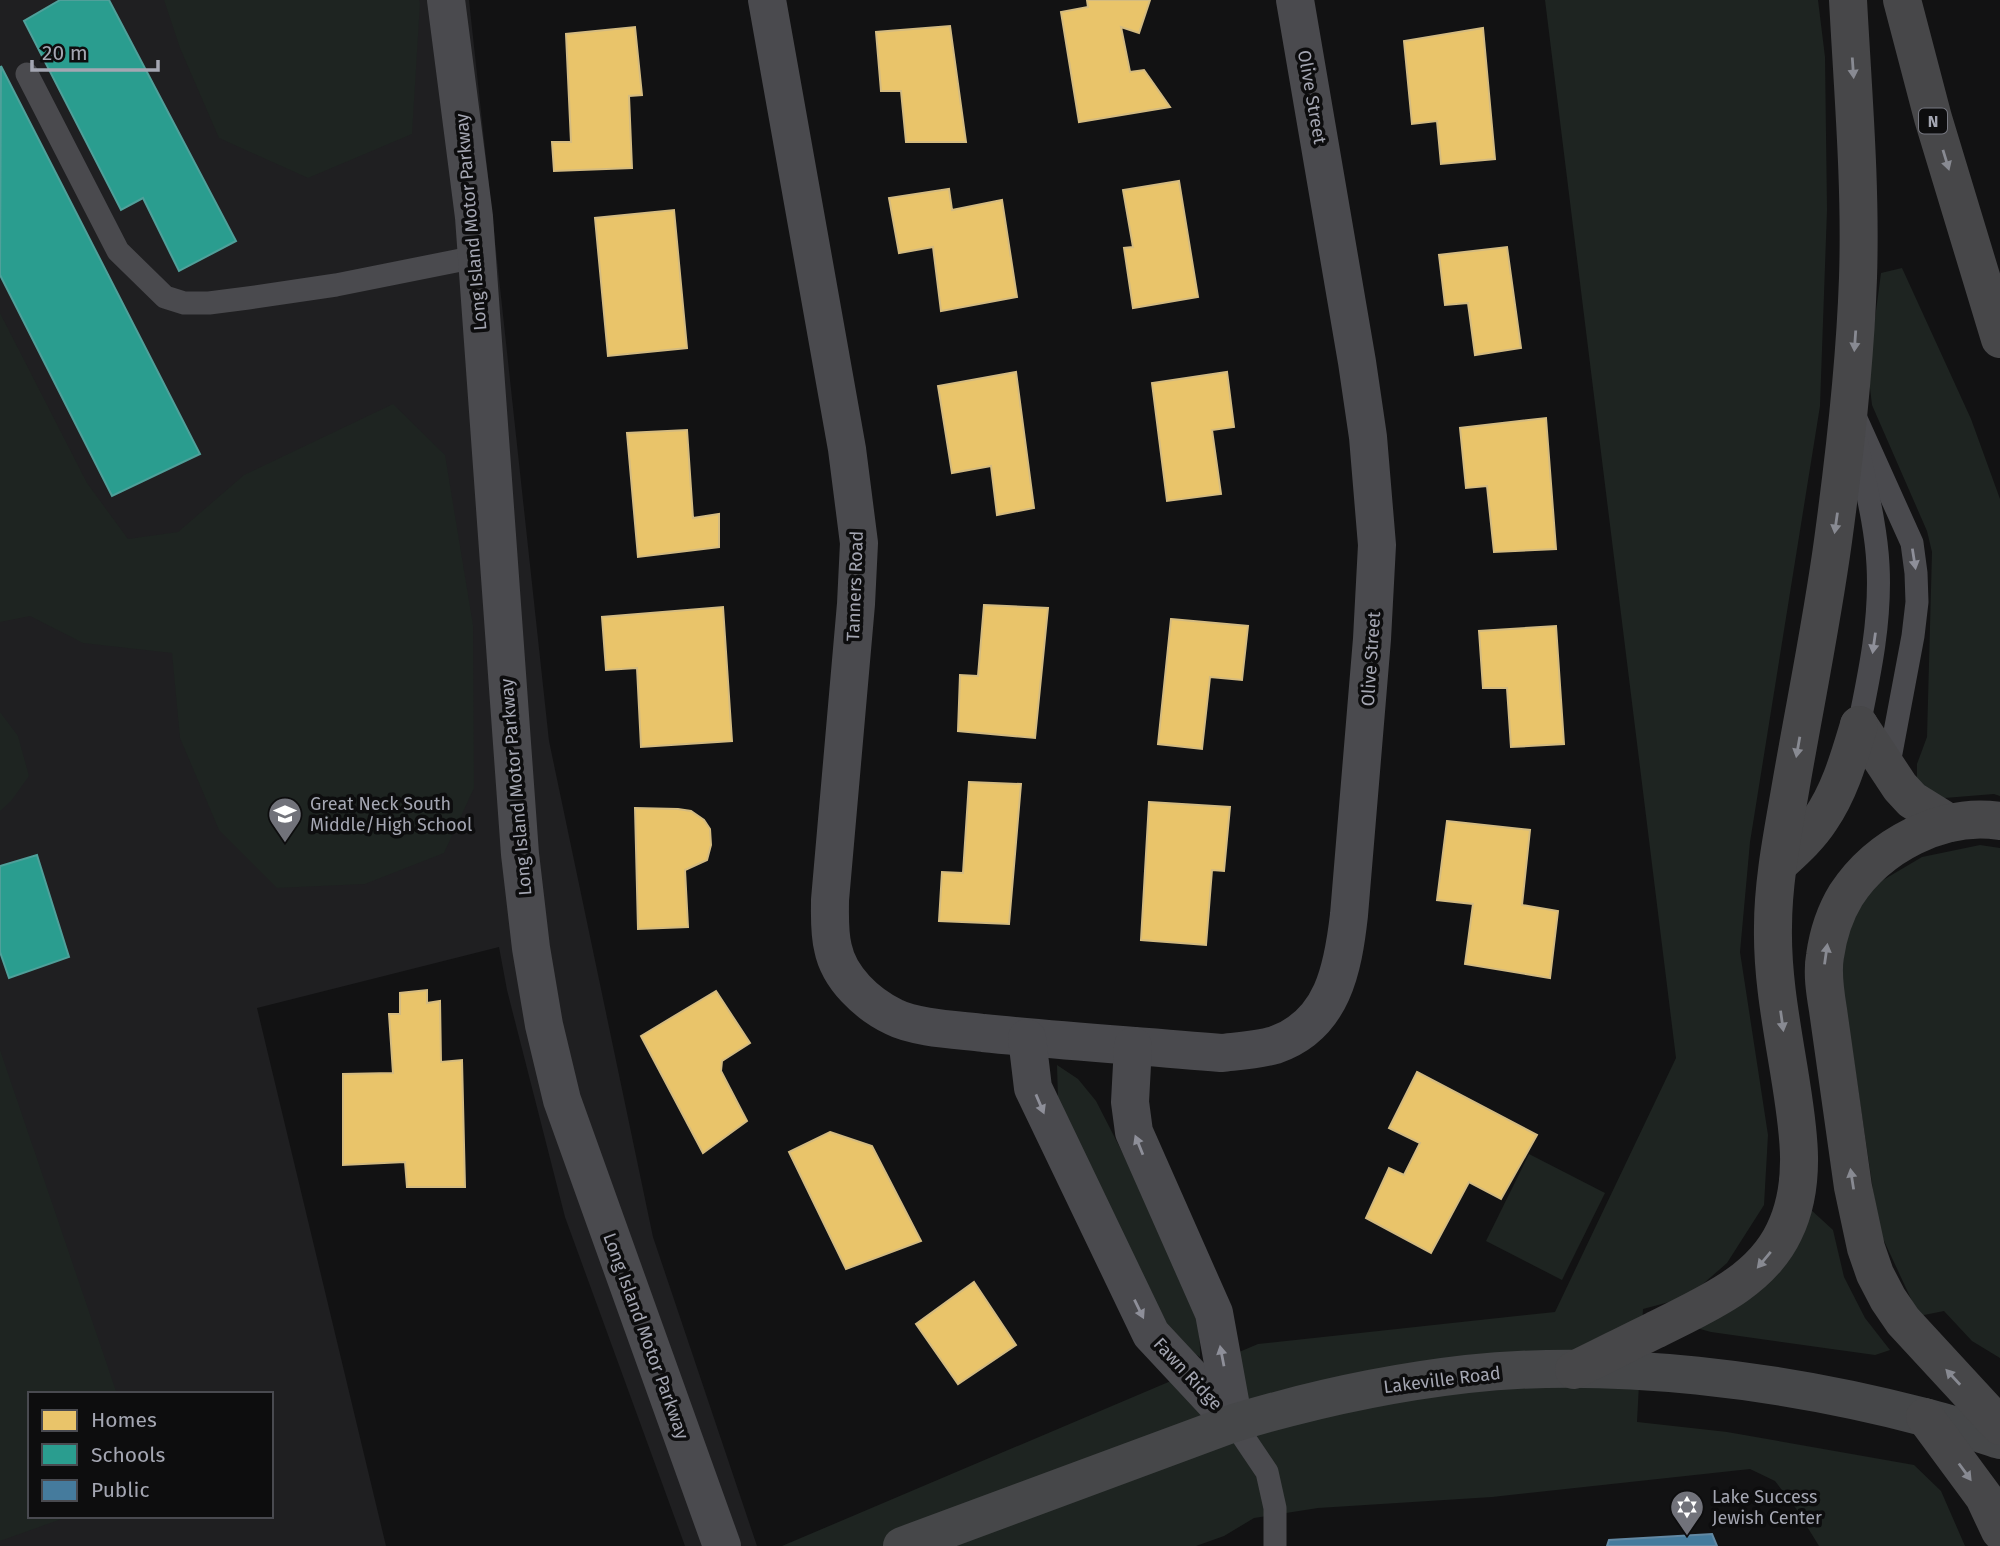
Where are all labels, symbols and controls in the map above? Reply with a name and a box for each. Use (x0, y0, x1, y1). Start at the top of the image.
scale bar (32, 28, 158, 72)
text: 20 m (42, 40, 88, 66)
street label: Olive Street (1293, 48, 1331, 146)
one-way arrow (1847, 57, 1858, 79)
road number: N (1919, 108, 1947, 134)
street label: Long Island Motor Parkway (451, 112, 491, 332)
one-way arrow (1941, 150, 1951, 171)
one-way arrow (1849, 330, 1860, 352)
one-way arrow (1830, 512, 1841, 534)
street label: Tanners Road (842, 530, 868, 642)
one-way arrow (1909, 548, 1920, 570)
street label: Olive Street (1357, 610, 1385, 707)
one-way arrow (1868, 632, 1879, 654)
street label: Long Island Motor Parkway (496, 677, 536, 897)
one-way arrow (1792, 736, 1803, 758)
place label: Great Neck South Middle/High School (310, 793, 472, 836)
school or university icon: Great Neck South Middle/High School (266, 795, 304, 844)
one-way arrow (1821, 943, 1832, 965)
one-way arrow (1776, 1010, 1787, 1032)
one-way arrow (1034, 1094, 1046, 1114)
one-way arrow (1133, 1134, 1144, 1155)
one-way arrow (1846, 1168, 1857, 1190)
street label: Long Island Motor Parkway (598, 1230, 694, 1442)
one-way arrow (1756, 1251, 1771, 1269)
one-way arrow (1133, 1299, 1144, 1319)
street label: Fawn Ridge (1149, 1333, 1227, 1415)
one-way arrow (1217, 1345, 1228, 1367)
street label: Lakeville Road (1382, 1362, 1502, 1398)
one-way arrow (1946, 1369, 1962, 1386)
legend (28, 1392, 273, 1518)
text: Homes (91, 1407, 157, 1433)
text: Schools (91, 1442, 165, 1468)
one-way arrow (1958, 1463, 1972, 1481)
text: Public (91, 1477, 149, 1503)
place label: Lake Success Jewish Center (1712, 1486, 1822, 1529)
synagogue icon: Lake Success Jewish Center (1668, 1488, 1706, 1537)

